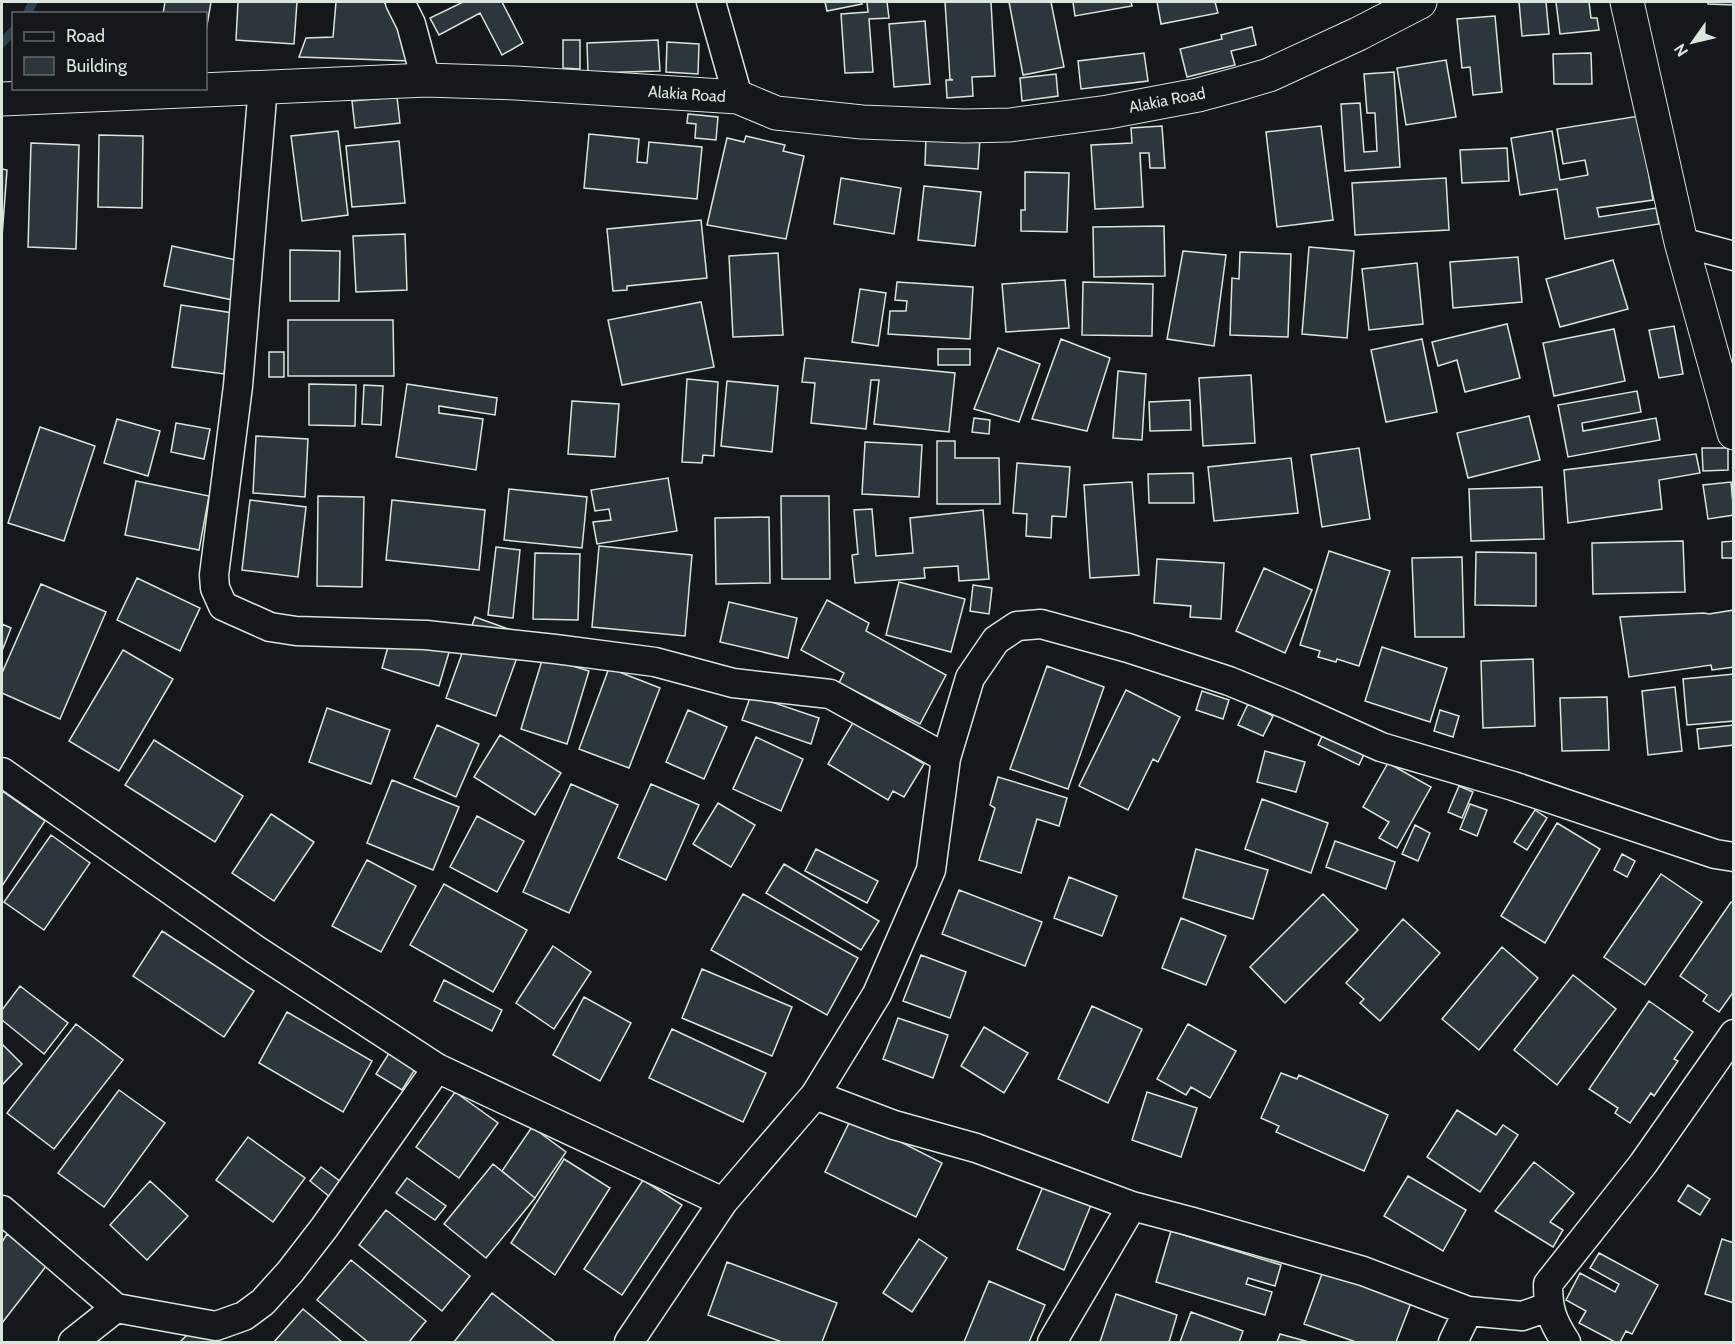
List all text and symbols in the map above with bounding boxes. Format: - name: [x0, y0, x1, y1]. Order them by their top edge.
- legend: [12, 12, 207, 90]
- north arrow: [1663, 12, 1723, 72]
- text: Road: [66, 25, 105, 47]
- text: N: [1670, 40, 1692, 60]
- text: Building: [66, 55, 128, 77]
- street label: Alakia Road: [648, 82, 726, 106]
- street label: Alakia Road: [1127, 83, 1207, 117]

